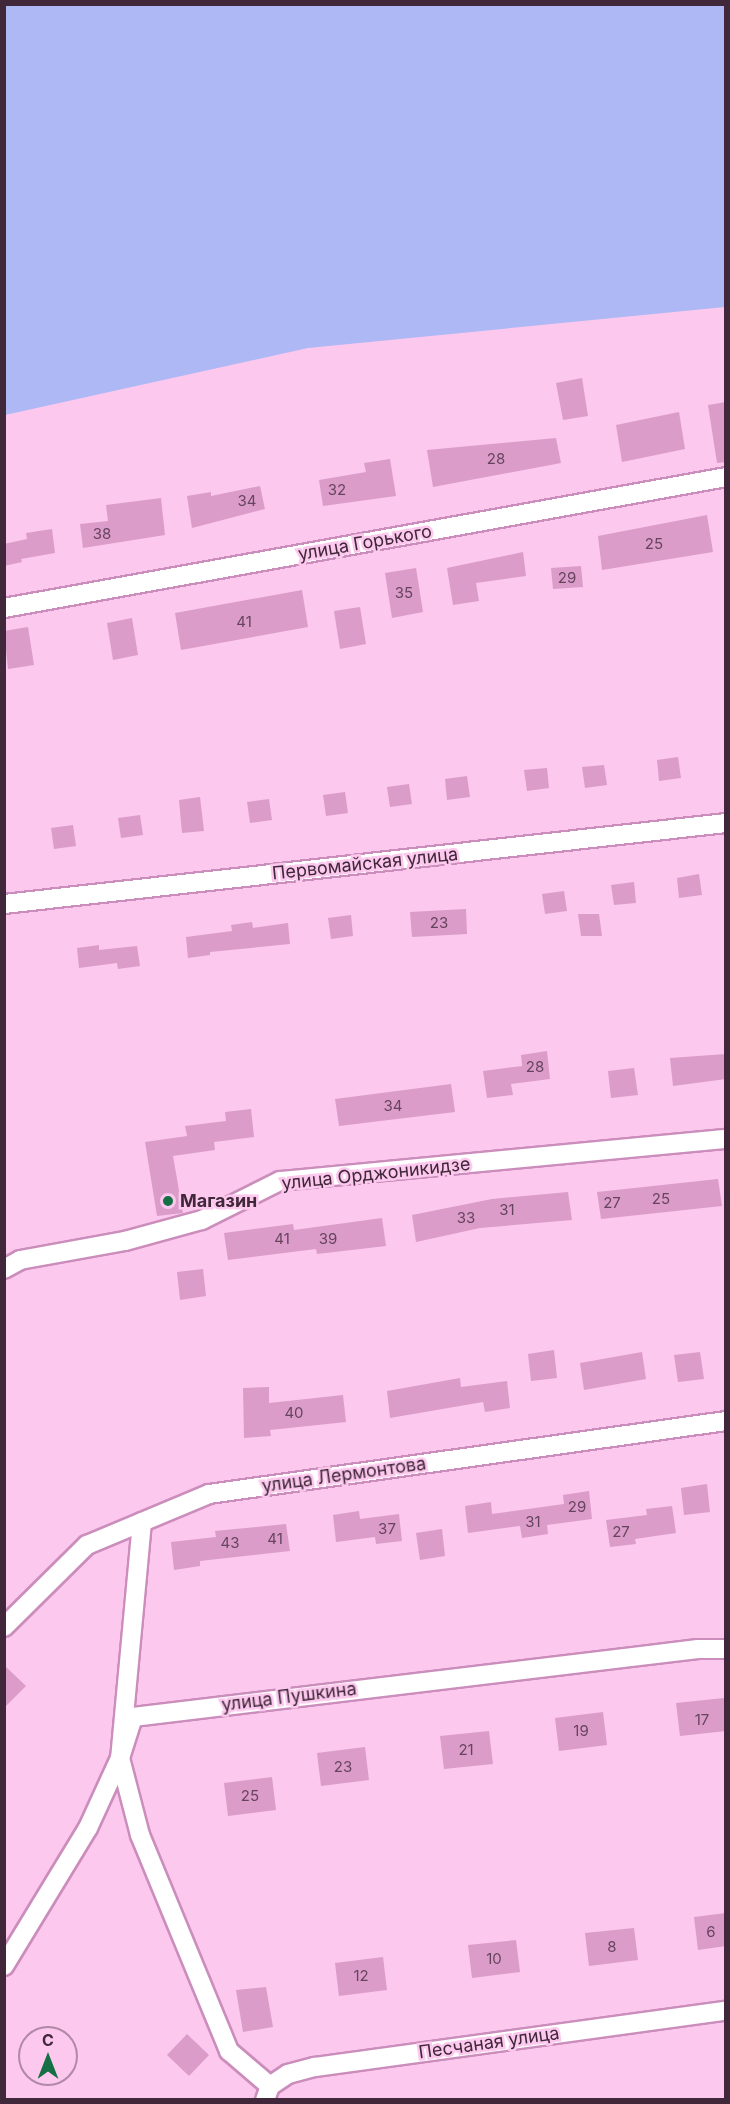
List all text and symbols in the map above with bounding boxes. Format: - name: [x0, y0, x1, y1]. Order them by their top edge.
- house number: 28: [487, 450, 505, 468]
- house number: 32: [328, 481, 346, 499]
- house number: 34: [238, 492, 256, 510]
- street label: улица Горького: [296, 521, 434, 565]
- house number: 38: [93, 525, 111, 543]
- house number: 25: [645, 535, 663, 553]
- house number: 29: [558, 569, 576, 587]
- house number: 35: [395, 584, 413, 602]
- house number: 41: [236, 613, 252, 631]
- street label: Первомайская улица: [271, 843, 459, 885]
- house number: 23: [430, 914, 448, 932]
- house number: 28: [526, 1058, 544, 1076]
- house number: 34: [384, 1097, 402, 1115]
- street label: улица Орджоникидзе: [281, 1153, 471, 1195]
- place label: Магазин: [180, 1190, 257, 1212]
- house number: 25: [652, 1190, 670, 1208]
- marker: Магазин: [161, 1194, 175, 1208]
- house number: 27: [603, 1194, 621, 1212]
- house number: 31: [499, 1201, 515, 1219]
- house number: 33: [457, 1209, 475, 1227]
- house number: 41: [274, 1230, 290, 1248]
- house number: 39: [319, 1230, 337, 1248]
- house number: 40: [284, 1404, 304, 1422]
- street label: улица Лермонтова: [260, 1453, 428, 1497]
- house number: 29: [568, 1498, 586, 1516]
- house number: 31: [525, 1513, 541, 1531]
- house number: 37: [378, 1520, 396, 1538]
- house number: 27: [612, 1523, 630, 1541]
- house number: 41: [267, 1530, 283, 1548]
- house number: 43: [221, 1534, 239, 1552]
- street label: улица Пушкина: [220, 1678, 358, 1716]
- house number: 17: [695, 1711, 709, 1729]
- house number: 19: [573, 1722, 589, 1740]
- house number: 21: [458, 1741, 474, 1759]
- house number: 23: [334, 1758, 352, 1776]
- house number: 25: [241, 1787, 259, 1805]
- house number: 6: [706, 1923, 716, 1941]
- house number: 8: [607, 1938, 617, 1956]
- house number: 10: [486, 1950, 502, 1968]
- house number: 12: [353, 1967, 369, 1985]
- street label: Песчаная улица: [417, 2022, 561, 2064]
- north arrow: [18, 2026, 78, 2086]
- text: С: [42, 2030, 54, 2050]

